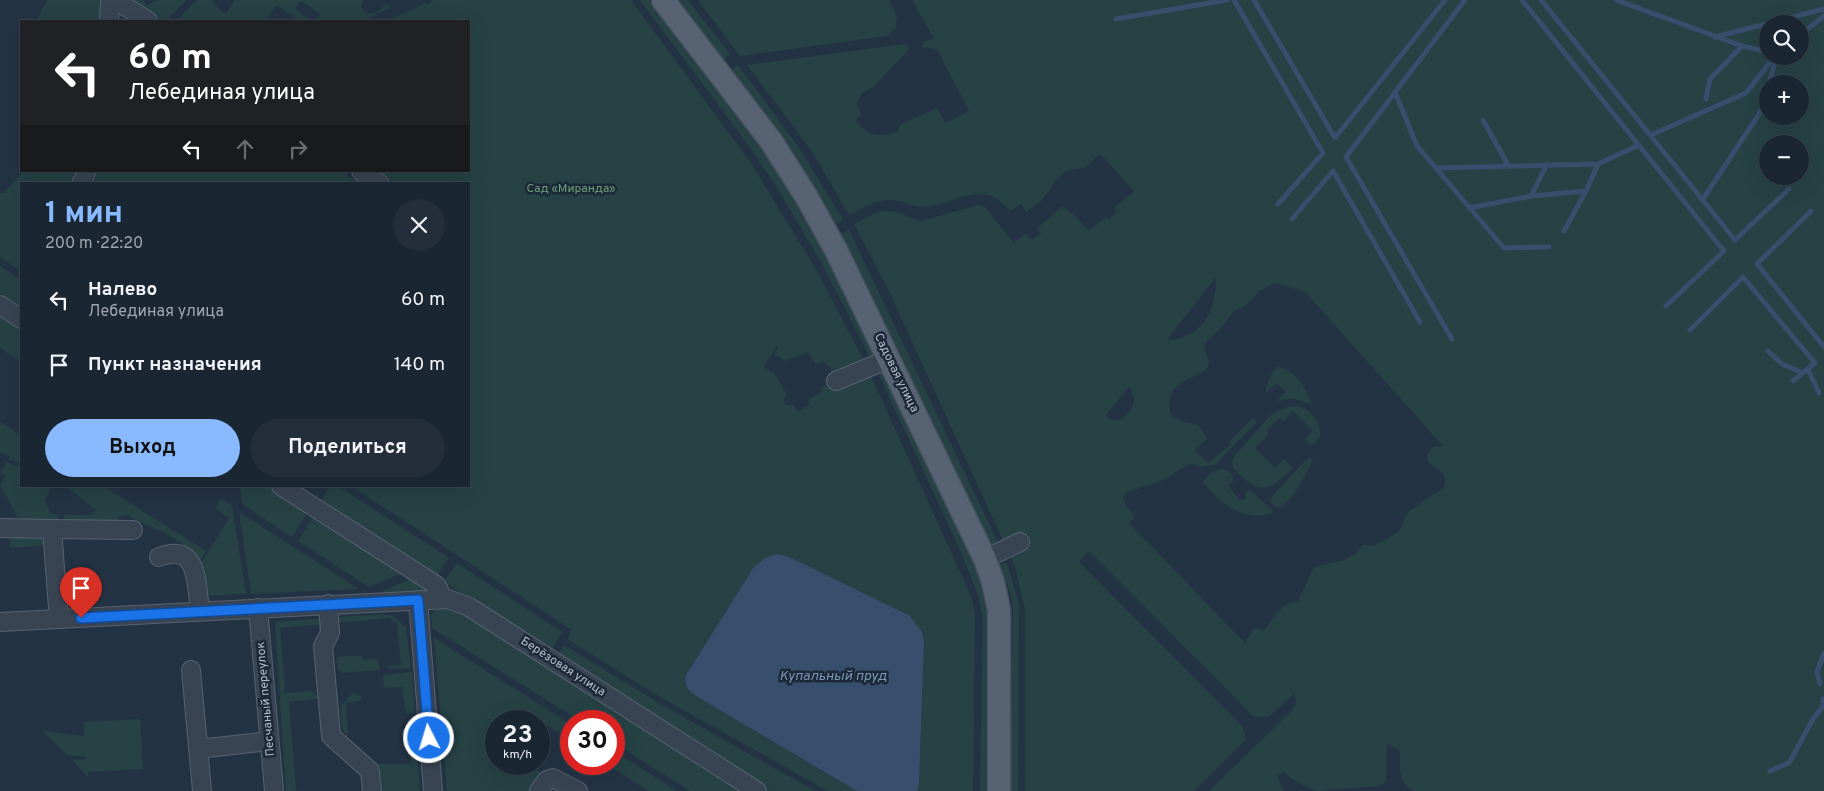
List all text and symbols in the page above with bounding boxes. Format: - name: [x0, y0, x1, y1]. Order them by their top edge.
- map controls: [1759, 15, 1809, 185]
- button: search: [1759, 15, 1809, 65]
- text: 60 m: [128, 37, 212, 81]
- icon: left: [45, 40, 110, 105]
- button: +: [1759, 75, 1809, 125]
- text: Лебединая улица: [128, 80, 315, 107]
- icon: left: [178, 135, 206, 163]
- icon: ahead: [231, 135, 259, 163]
- icon: right: [284, 135, 312, 163]
- button: −: [1759, 135, 1809, 185]
- park label: Сад «Миранда»: [527, 181, 615, 197]
- text: 1 мин: [45, 196, 123, 233]
- button: close: [393, 199, 445, 251]
- text: 200 m · 22:20: [45, 234, 143, 254]
- text: Налево: [88, 278, 157, 302]
- icon: left: [45, 286, 73, 314]
- text: 60 m: [401, 288, 445, 312]
- text: Лебединая улица: [88, 302, 224, 322]
- street label: Садовая улица: [870, 331, 922, 415]
- icon: arrive: [45, 351, 73, 379]
- text: Пункт назначения: [88, 353, 262, 377]
- text: 140 m: [394, 353, 445, 377]
- button: Выход: [45, 419, 240, 477]
- button: Поделиться: [250, 419, 445, 477]
- pin: [60, 567, 102, 618]
- icon: arrive: [67, 574, 95, 602]
- street label: Берёзовая улица: [517, 634, 609, 700]
- street label: Песчаный переулок: [253, 641, 279, 757]
- water label: Купальный пруд: [779, 668, 887, 685]
- speed limit sign: 30: [560, 710, 625, 775]
- position arrow: [402, 711, 454, 763]
- text: 23: [502, 720, 533, 752]
- text: km/h: [503, 747, 532, 763]

